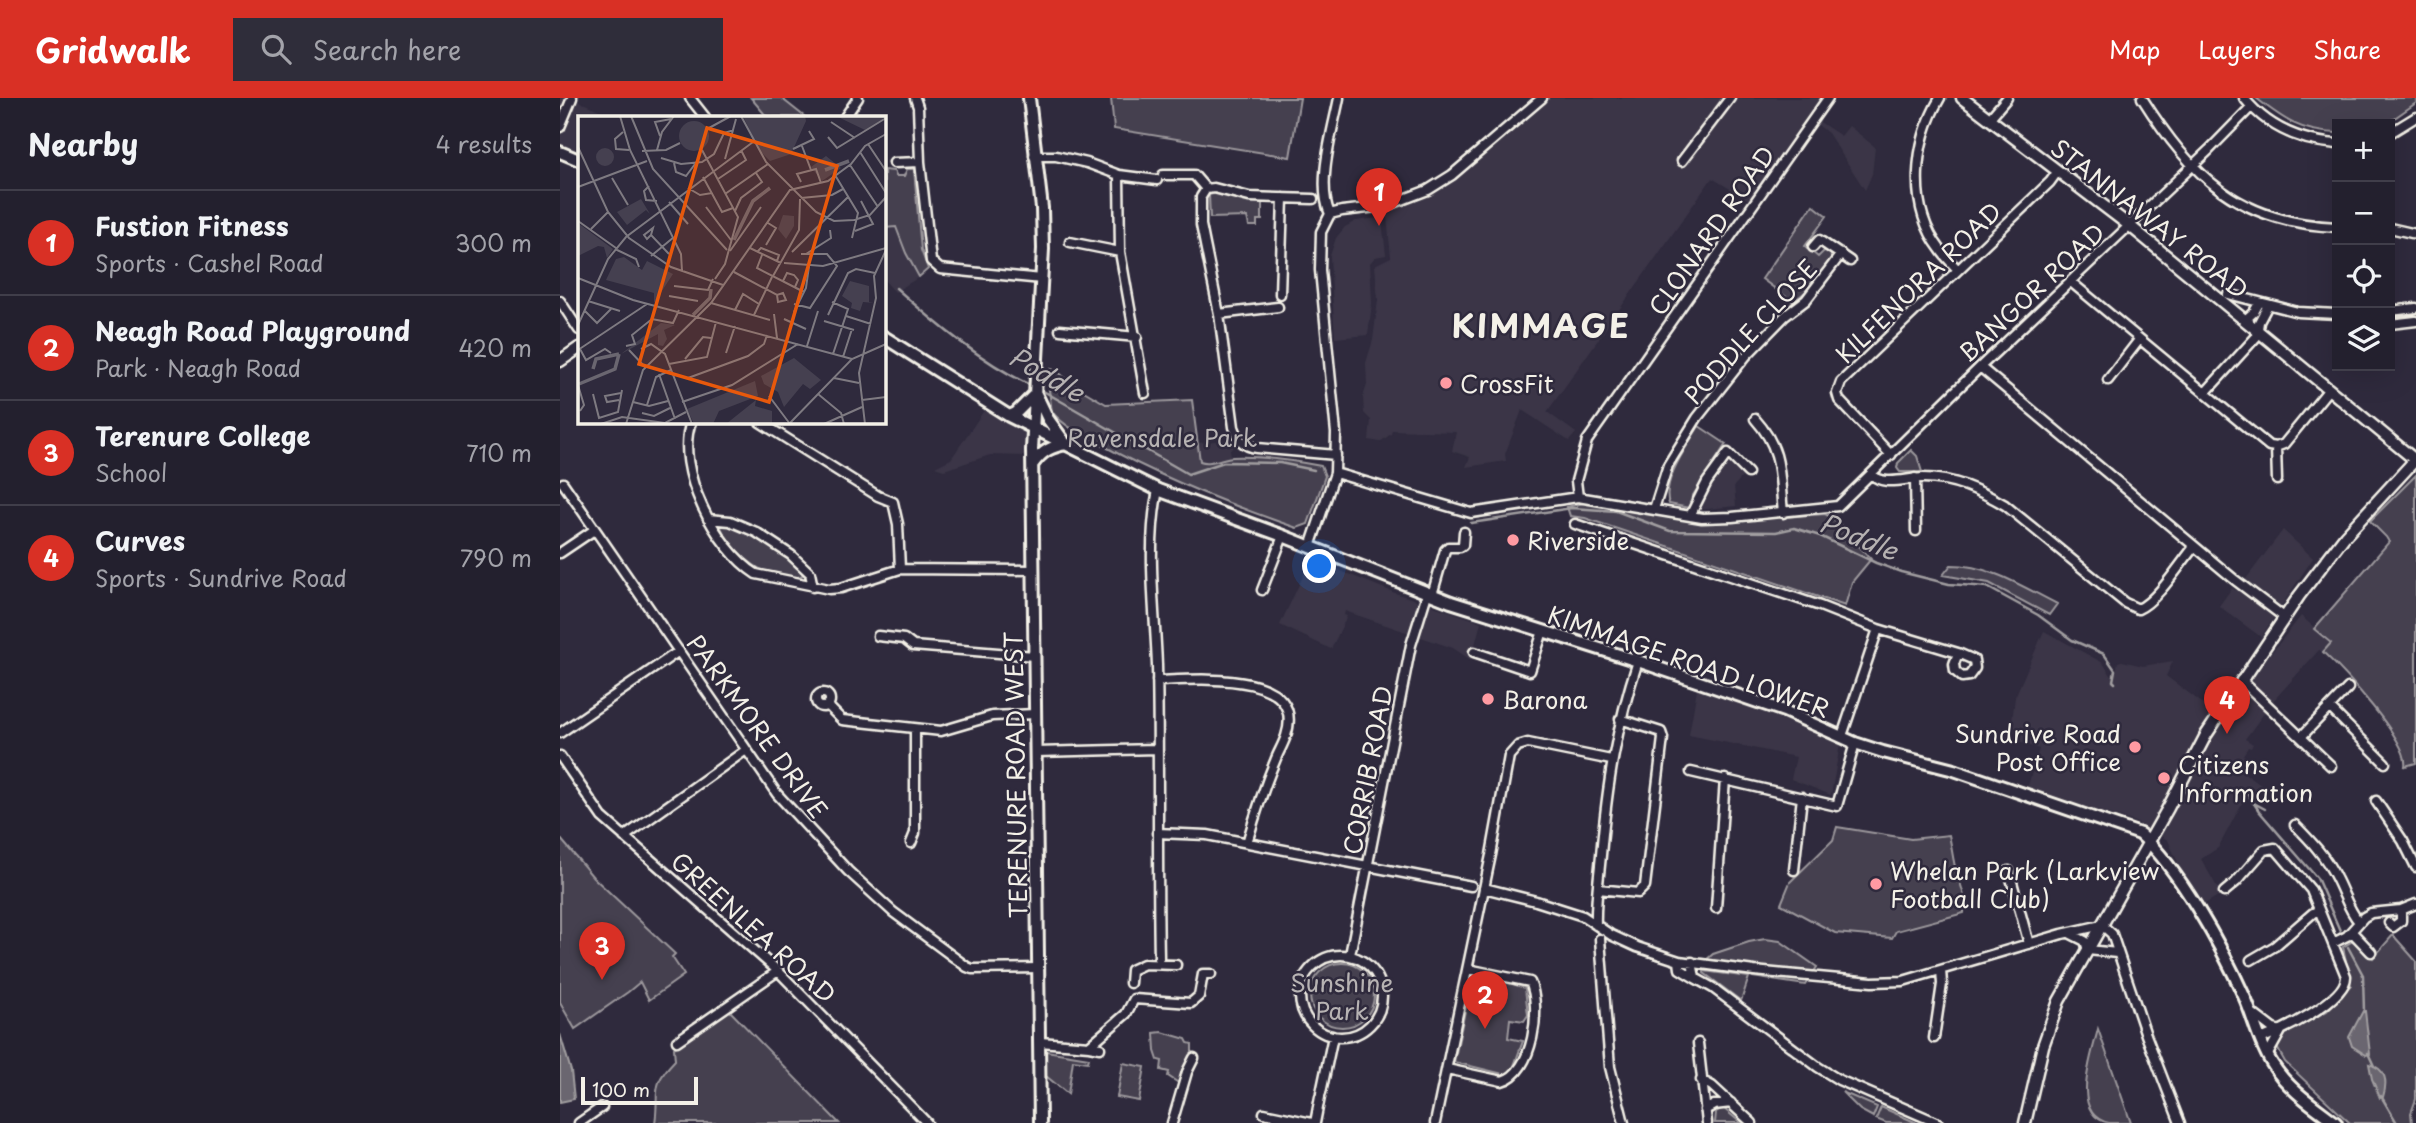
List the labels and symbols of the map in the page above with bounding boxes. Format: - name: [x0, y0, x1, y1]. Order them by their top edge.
- inset map: [578, 116, 886, 424]
- street label: STANNAWAY ROAD: [2044, 129, 2256, 307]
- street label: CLONARD ROAD: [1639, 138, 1783, 322]
- pin: 1: [1356, 168, 1402, 226]
- street label: KILFENORA ROAD: [1827, 193, 2009, 371]
- street label: BANGOR ROAD: [1950, 214, 2112, 370]
- street label: PODDLE CLOSE: [1675, 250, 1825, 412]
- district label: KIMMAGE: [1451, 301, 1631, 349]
- water label: Poddle: [1002, 337, 1093, 412]
- place label: CrossFit: [1460, 365, 1554, 401]
- marker: CrossFit: [1438, 375, 1454, 391]
- park label: Ravensdale Park: [1067, 419, 1257, 455]
- water label: Poddle: [1814, 503, 1906, 570]
- place label: Riverside: [1527, 522, 1629, 558]
- marker: Riverside: [1505, 532, 1521, 548]
- your location: [1302, 549, 1336, 583]
- street label: KIMMAGE ROAD LOWER: [1543, 596, 1835, 726]
- street label: PARKMORE DRIVE: [679, 627, 837, 825]
- street label: TERENURE ROAD WEST: [994, 631, 1035, 918]
- pin: 4: [2204, 676, 2250, 734]
- place label: Barona: [1502, 681, 1588, 717]
- street label: CORRIB ROAD: [1333, 682, 1401, 858]
- marker: Barona: [1480, 691, 1496, 707]
- place label: Sundrive Road Post Office: [1954, 715, 2121, 779]
- marker: Sundrive Road Post Office: [2127, 739, 2143, 755]
- place label: Citizens Information: [2178, 746, 2313, 810]
- marker: Citizens Information: [2156, 770, 2172, 786]
- street label: GREENLEA ROAD: [664, 843, 844, 1011]
- place label: Whelan Park (Larkview Football Club): [1890, 852, 2160, 916]
- marker: Whelan Park (Larkview Football Club): [1868, 876, 1884, 892]
- pin: 3: [579, 922, 625, 980]
- park label: Sunshine Park: [1290, 964, 1394, 1028]
- pin: 2: [1462, 971, 1508, 1029]
- scale bar: [581, 1074, 698, 1106]

